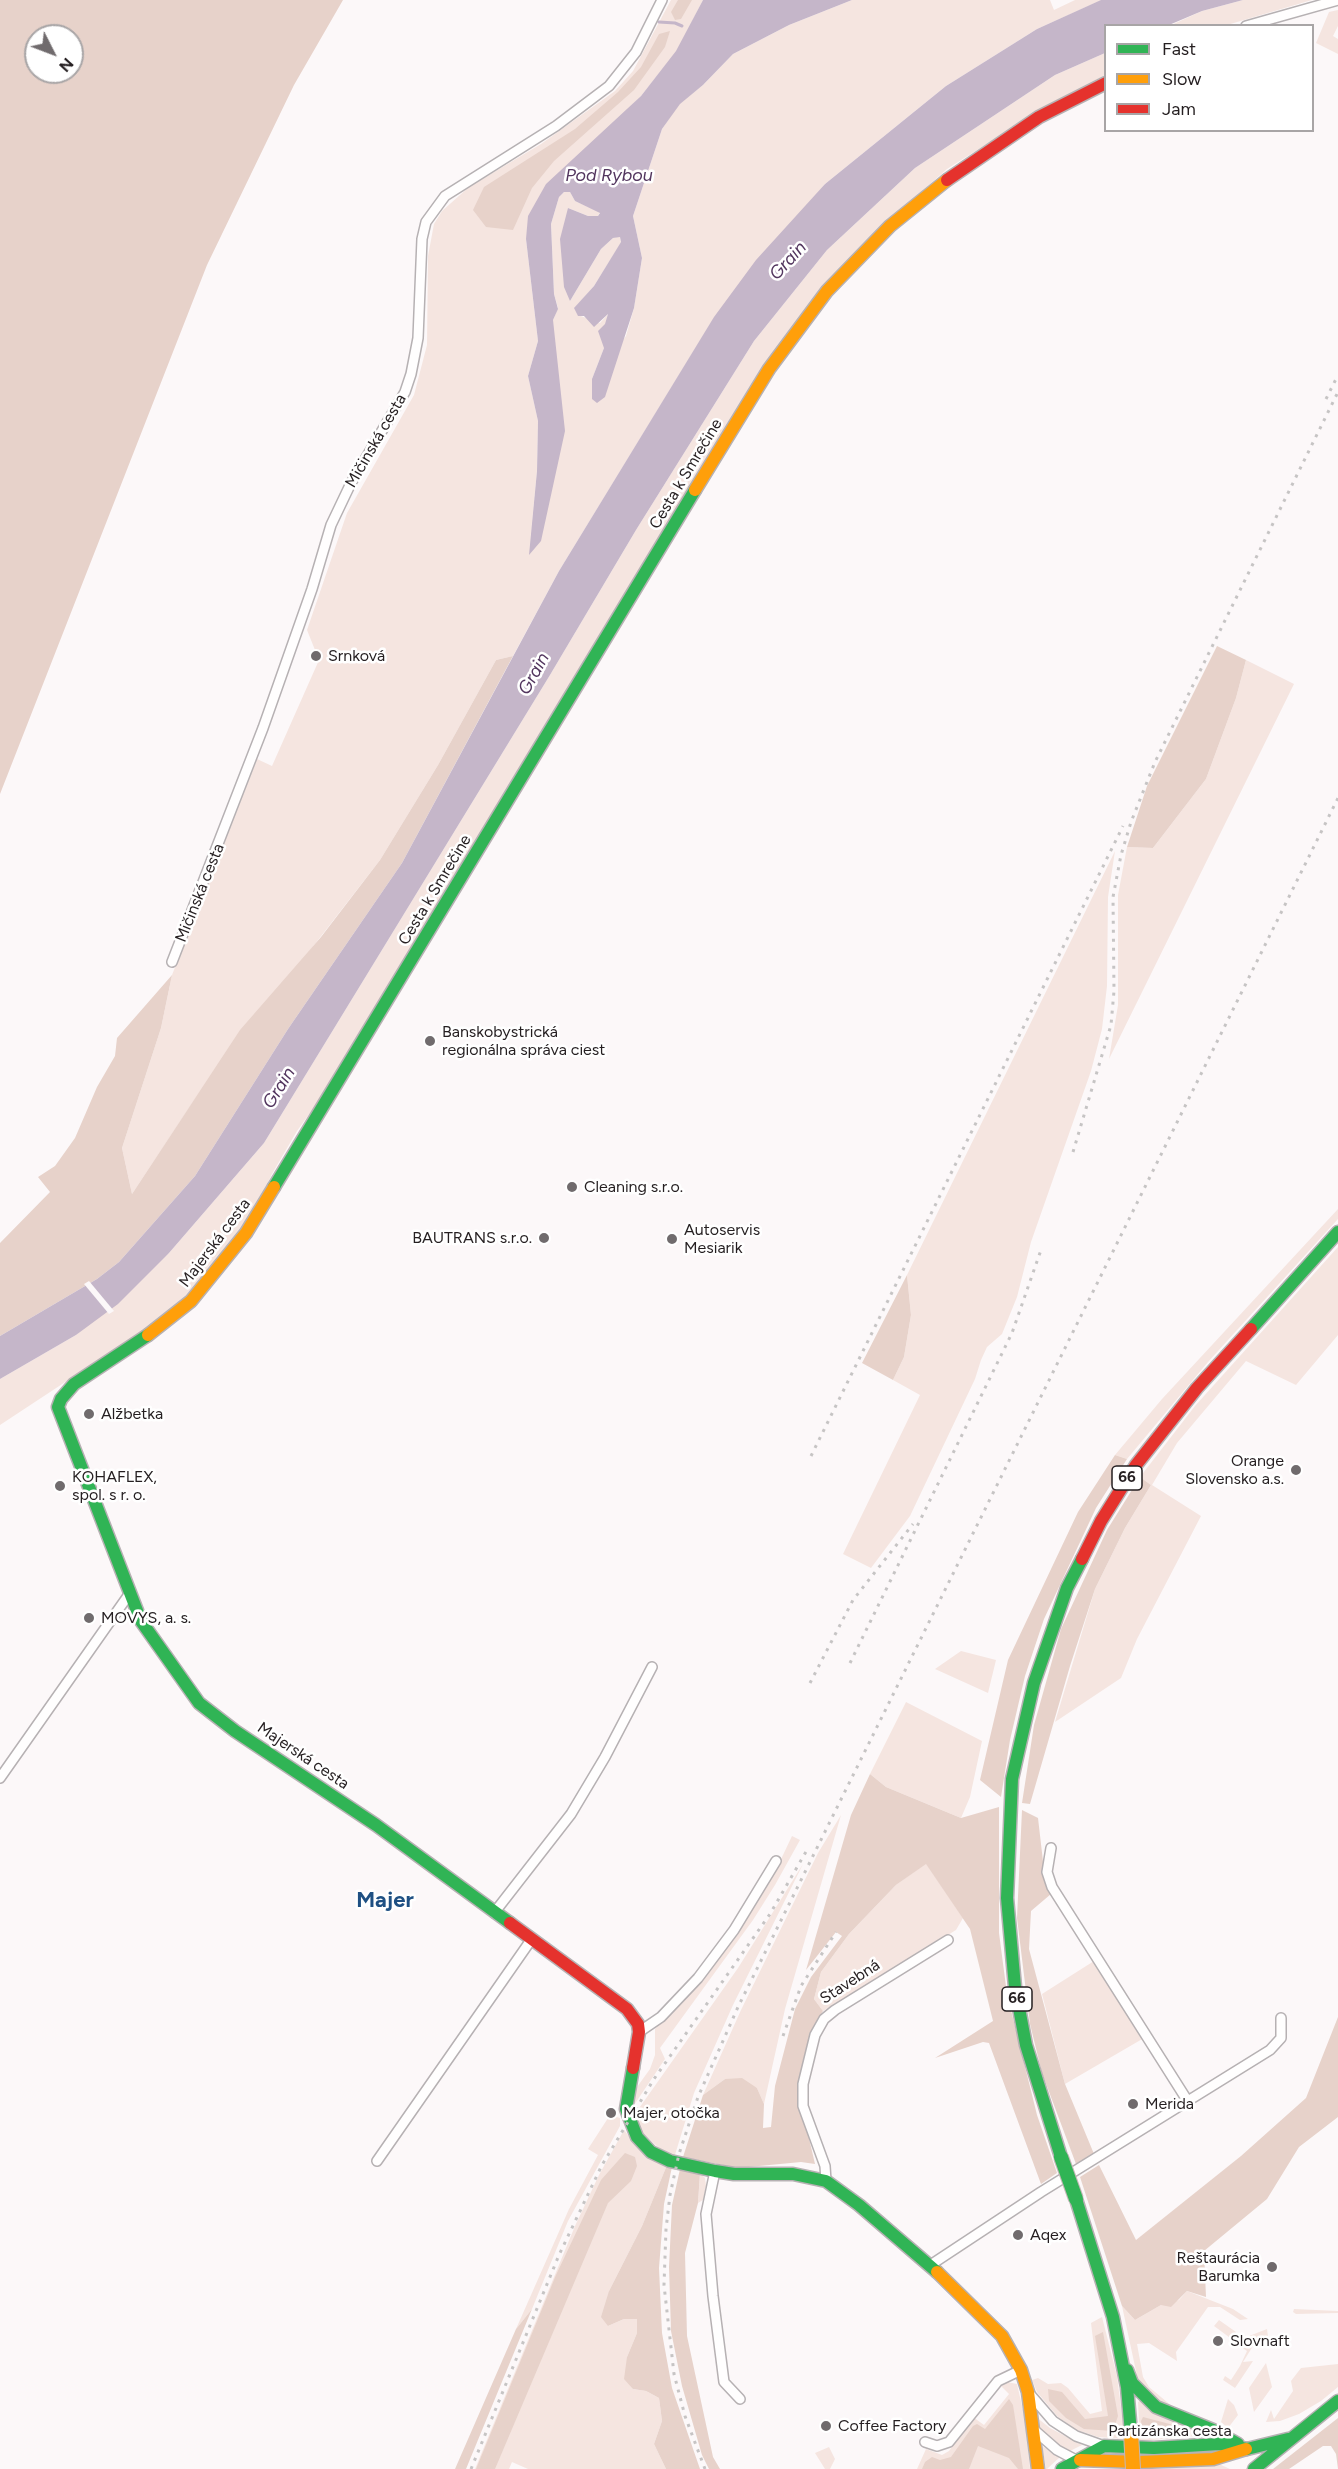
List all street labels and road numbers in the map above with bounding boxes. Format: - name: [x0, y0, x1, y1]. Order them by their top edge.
- street label: Mičinská cesta: [342, 391, 410, 491]
- street label: Cesta k Smrečine: [646, 415, 726, 533]
- street label: Cesta k Smrečine: [395, 831, 475, 949]
- street label: Mičinská cesta: [171, 841, 229, 945]
- street label: Majerská cesta: [175, 1195, 255, 1291]
- road number: 66: [1112, 1466, 1142, 1490]
- street label: Majerská cesta: [254, 1718, 352, 1794]
- street label: Stavebná: [817, 1956, 883, 2008]
- road number: 66: [1002, 1987, 1032, 2011]
- street label: Partizánska cesta: [1108, 2421, 1232, 2441]

